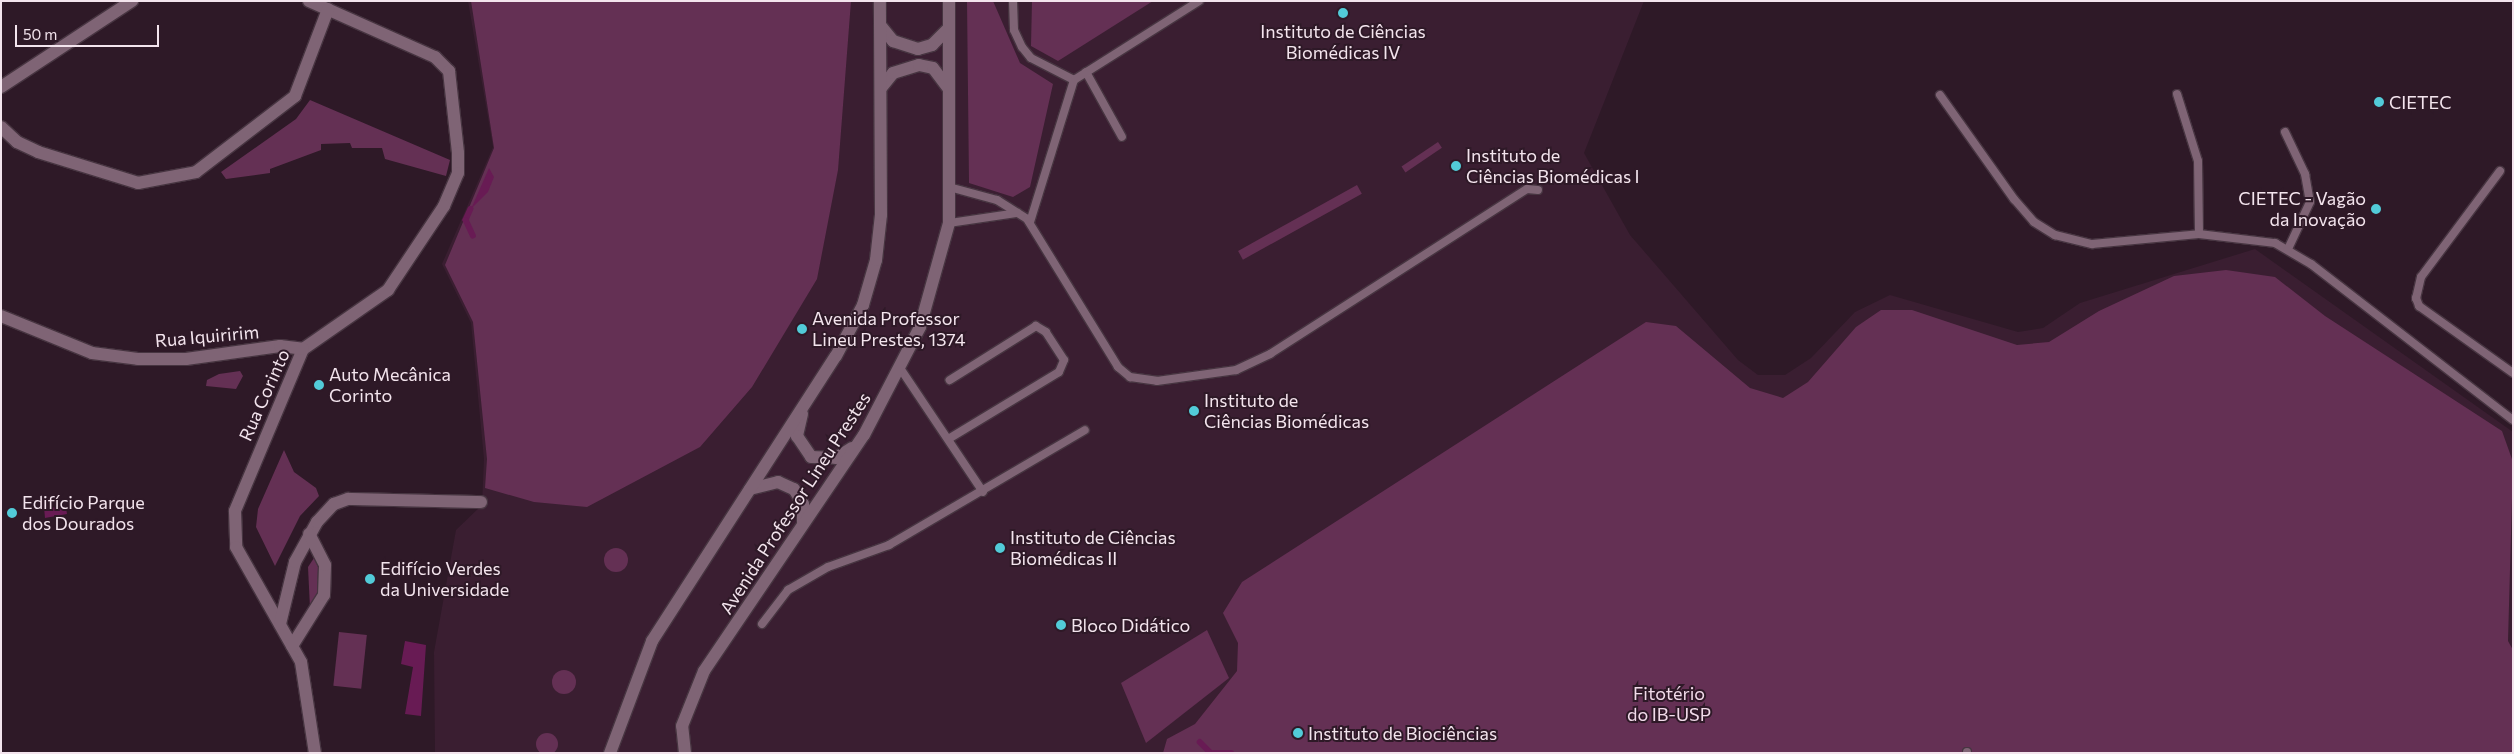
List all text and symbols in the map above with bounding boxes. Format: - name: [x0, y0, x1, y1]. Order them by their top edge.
- marker: Instituto de Ciências Biomédicas IV: [1337, 7, 1349, 19]
- scale bar: [18, 15, 161, 47]
- place label: Instituto de Ciências Biomédicas IV: [1260, 21, 1426, 64]
- text: 50 m: [23, 25, 57, 43]
- place label: CIETEC: [2389, 91, 2452, 113]
- marker: CIETEC: [2373, 96, 2385, 108]
- place label: Instituto de Ciências Biomédicas I: [1466, 145, 1640, 188]
- marker: Instituto de Ciências Biomédicas I: [1450, 160, 1462, 172]
- place label: CIETEC - Vagão da Inovação: [2238, 188, 2366, 230]
- marker: CIETEC - Vagão da Inovação: [2370, 203, 2382, 215]
- place label: Avenida Professor Lineu Prestes, 1374: [812, 308, 966, 350]
- street label: Rua Iquiririm: [154, 321, 260, 351]
- marker: Avenida Professor Lineu Prestes, 1374: [796, 323, 808, 335]
- street label: Rua Corinto: [234, 346, 294, 444]
- place label: Auto Mecânica Corinto: [329, 364, 451, 406]
- marker: Auto Mecânica Corinto: [313, 379, 325, 391]
- street label: Avenida Professor Lineu Prestes: [715, 388, 875, 618]
- place label: Instituto de Ciências Biomédicas: [1204, 390, 1369, 432]
- marker: Instituto de Ciências Biomédicas: [1188, 405, 1200, 417]
- place label: Edifício Parque dos Dourados: [22, 492, 145, 534]
- marker: Edifício Parque dos Dourados: [6, 507, 18, 519]
- place label: Instituto de Ciências Biomédicas II: [1010, 527, 1176, 570]
- marker: Instituto de Ciências Biomédicas II: [994, 542, 1006, 554]
- place label: Edifício Verdes da Universidade: [380, 558, 509, 600]
- marker: Edifício Verdes da Universidade: [364, 573, 376, 585]
- place label: Bloco Didático: [1071, 614, 1190, 636]
- marker: Bloco Didático: [1055, 619, 1067, 631]
- park label: Fitotério do IB-USP: [1627, 683, 1711, 726]
- place label: Instituto de Biociências: [1308, 722, 1497, 744]
- marker: Instituto de Biociências: [1292, 727, 1304, 739]

